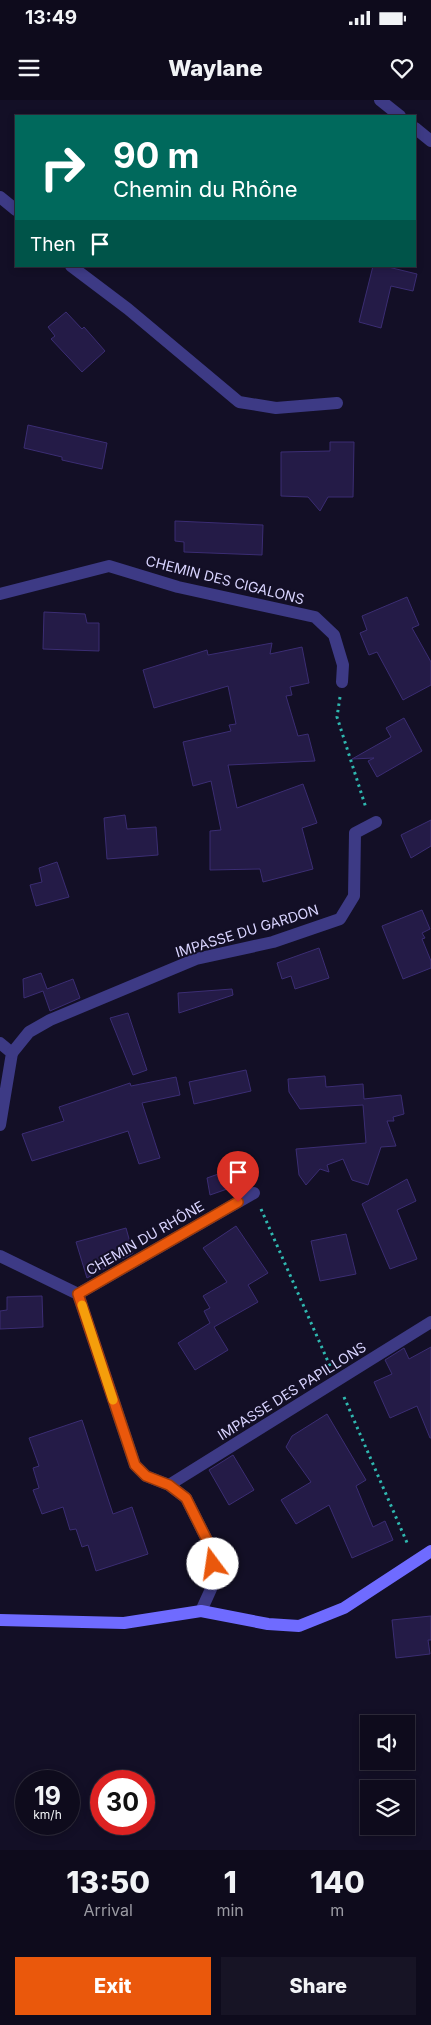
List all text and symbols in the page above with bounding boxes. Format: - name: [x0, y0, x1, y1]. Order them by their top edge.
- text: 13:49: [25, 6, 77, 29]
- icon: menu: [15, 54, 43, 82]
- icon: heart: [388, 54, 416, 82]
- text: Waylane: [168, 55, 263, 81]
- text: 90 m: [113, 134, 200, 176]
- icon: right: [30, 135, 95, 200]
- text: Chemin du Rhône: [113, 176, 298, 202]
- icon: arrive: [86, 230, 114, 258]
- text: Then: [30, 233, 76, 256]
- street label: CHEMIN DES CIGALONS: [144, 552, 306, 607]
- street label: IMPASSE DU GARDON: [173, 901, 321, 960]
- pin: [217, 1151, 259, 1202]
- icon: arrive: [224, 1158, 252, 1186]
- street label: CHEMIN DU RHÔNE: [83, 1197, 207, 1278]
- street label: IMPASSE DES PAPILLONS: [214, 1338, 369, 1443]
- position arrow: [186, 1537, 238, 1589]
- map controls: [360, 1715, 415, 1835]
- button: sound: [360, 1715, 415, 1770]
- speed limit sign: 30: [90, 1770, 155, 1835]
- button: layers: [360, 1780, 415, 1835]
- text: 19: [34, 1781, 61, 1811]
- text: km/h: [33, 1807, 62, 1822]
- text: 13:50: [66, 1864, 150, 1900]
- text: 1: [223, 1864, 237, 1900]
- text: 140: [310, 1864, 365, 1900]
- text: Arrival: [84, 1900, 133, 1920]
- text: min: [216, 1900, 244, 1920]
- text: m: [330, 1900, 344, 1920]
- button: Exit: [15, 1957, 211, 2015]
- button: Share: [221, 1957, 416, 2015]

